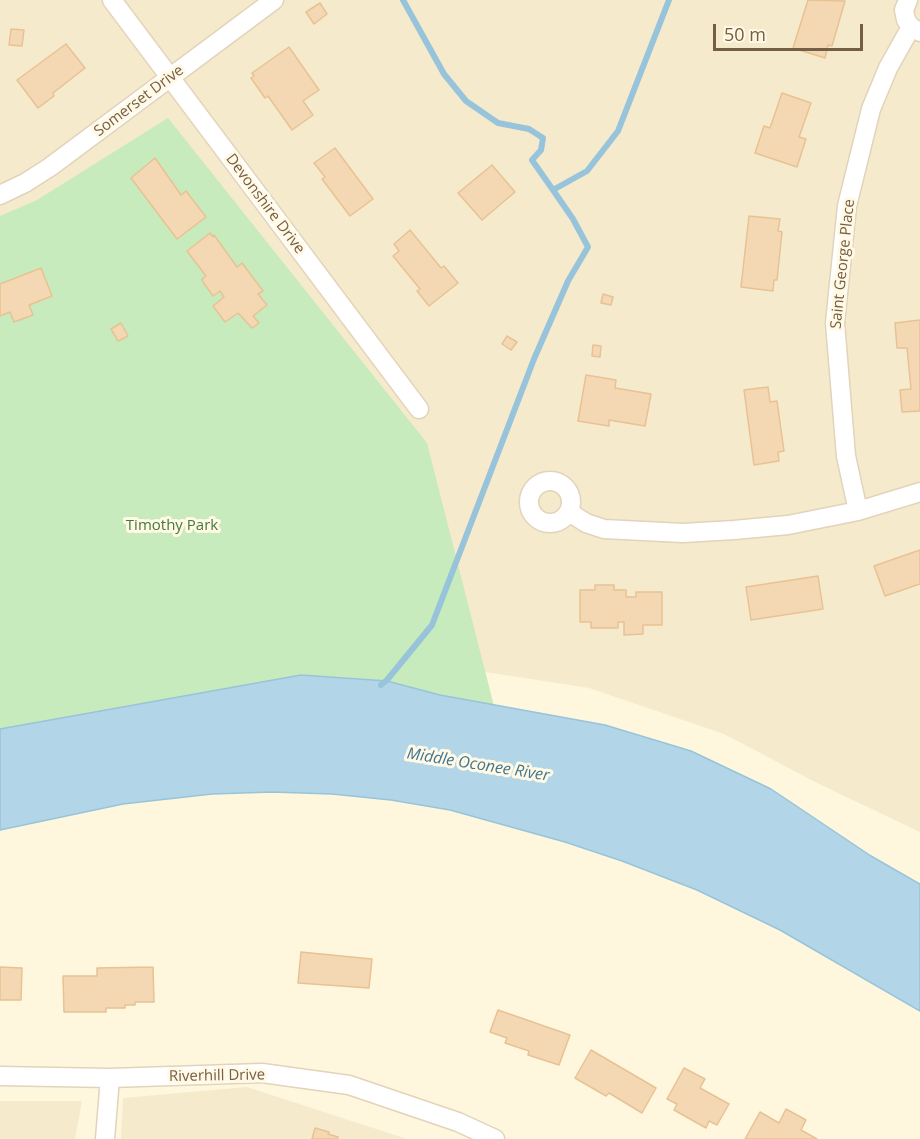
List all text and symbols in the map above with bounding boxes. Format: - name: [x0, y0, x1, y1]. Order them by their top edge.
- scale bar: [716, 12, 866, 50]
- text: 50 m: [724, 22, 766, 46]
- street label: Somerset Drive: [91, 62, 187, 140]
- street label: Devonshire Drive: [222, 151, 308, 257]
- street label: Saint George Place: [827, 198, 859, 330]
- park label: Timothy Park: [126, 517, 218, 535]
- water label: Middle Oconee River: [405, 744, 551, 786]
- street label: Riverhill Drive: [169, 1066, 265, 1086]

